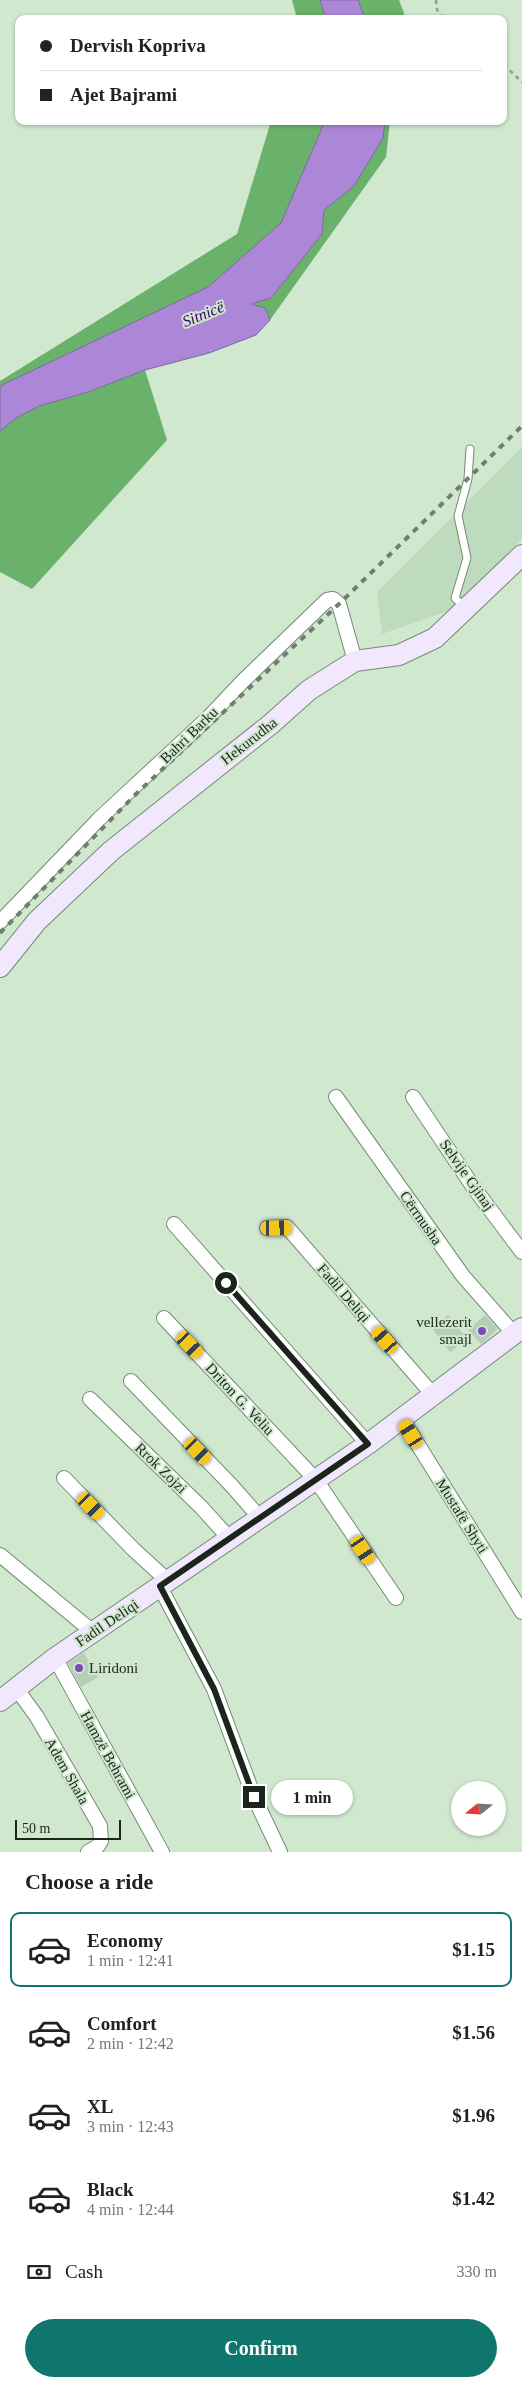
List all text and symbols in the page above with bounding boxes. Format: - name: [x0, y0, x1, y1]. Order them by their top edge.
- text: Dervish Kopriva: [70, 35, 206, 56]
- text: Ajet Bajrami: [70, 84, 177, 105]
- water label: Sitnicë: [180, 298, 227, 330]
- street label: Bahri Barku: [157, 703, 221, 766]
- street label: Hekurudha: [218, 714, 280, 768]
- street label: Selvije Gjinaj: [437, 1136, 497, 1214]
- street label: Cërrnusha: [397, 1188, 445, 1248]
- car: [261, 1220, 292, 1236]
- street label: Fadil Deliqi: [314, 1261, 374, 1325]
- route start: [215, 1272, 237, 1294]
- place label: vellezerit smajl: [416, 1314, 473, 1347]
- car: [369, 1324, 400, 1356]
- marker: vellezerit smajl: [476, 1325, 488, 1337]
- car: [174, 1329, 205, 1361]
- street label: Driton G. Veliu: [203, 1360, 278, 1439]
- car: [396, 1417, 425, 1451]
- car: [182, 1435, 213, 1467]
- street label: Rrok Zojzi: [132, 1440, 190, 1496]
- street label: Mustafë Shyti: [433, 1476, 491, 1556]
- car: [75, 1490, 106, 1522]
- car: [348, 1533, 377, 1567]
- street label: Fadil Deliqi: [73, 1596, 141, 1650]
- place label: Liridoni: [89, 1660, 138, 1676]
- marker: Liridoni: [73, 1662, 85, 1674]
- street label: Hamzë Behrami: [77, 1708, 139, 1802]
- street label: Adem Shala: [42, 1735, 93, 1807]
- callout: 1 min: [272, 1780, 354, 1814]
- north arrow: [451, 1781, 506, 1836]
- map controls: [451, 1781, 506, 1836]
- route end: [243, 1786, 265, 1808]
- text: 1 min: [293, 1789, 331, 1806]
- scale bar: [15, 1817, 121, 1840]
- text: 50 m: [22, 1821, 50, 1836]
- text: Choose a ride: [25, 1869, 153, 1894]
- icon: car: [27, 1927, 72, 1972]
- text: Economy: [87, 1930, 163, 1951]
- text: $1.15: [452, 1939, 495, 1960]
- text: 1 min · 12:41: [87, 1952, 174, 1969]
- icon: car: [27, 2010, 72, 2055]
- text: Comfort: [87, 2013, 157, 2034]
- text: $1.56: [452, 2022, 495, 2043]
- text: 2 min · 12:42: [87, 2035, 174, 2052]
- icon: car: [27, 2093, 72, 2138]
- text: XL: [87, 2096, 113, 2117]
- text: $1.96: [452, 2105, 495, 2126]
- text: 3 min · 12:43: [87, 2118, 174, 2135]
- icon: car: [27, 2176, 72, 2221]
- text: Black: [87, 2179, 133, 2200]
- text: $1.42: [452, 2188, 495, 2209]
- text: 4 min · 12:44: [87, 2201, 174, 2218]
- icon: cash: [25, 2258, 53, 2286]
- text: Cash: [65, 2261, 103, 2282]
- text: 330 m: [457, 2263, 497, 2280]
- button: Confirm: [25, 2319, 497, 2377]

